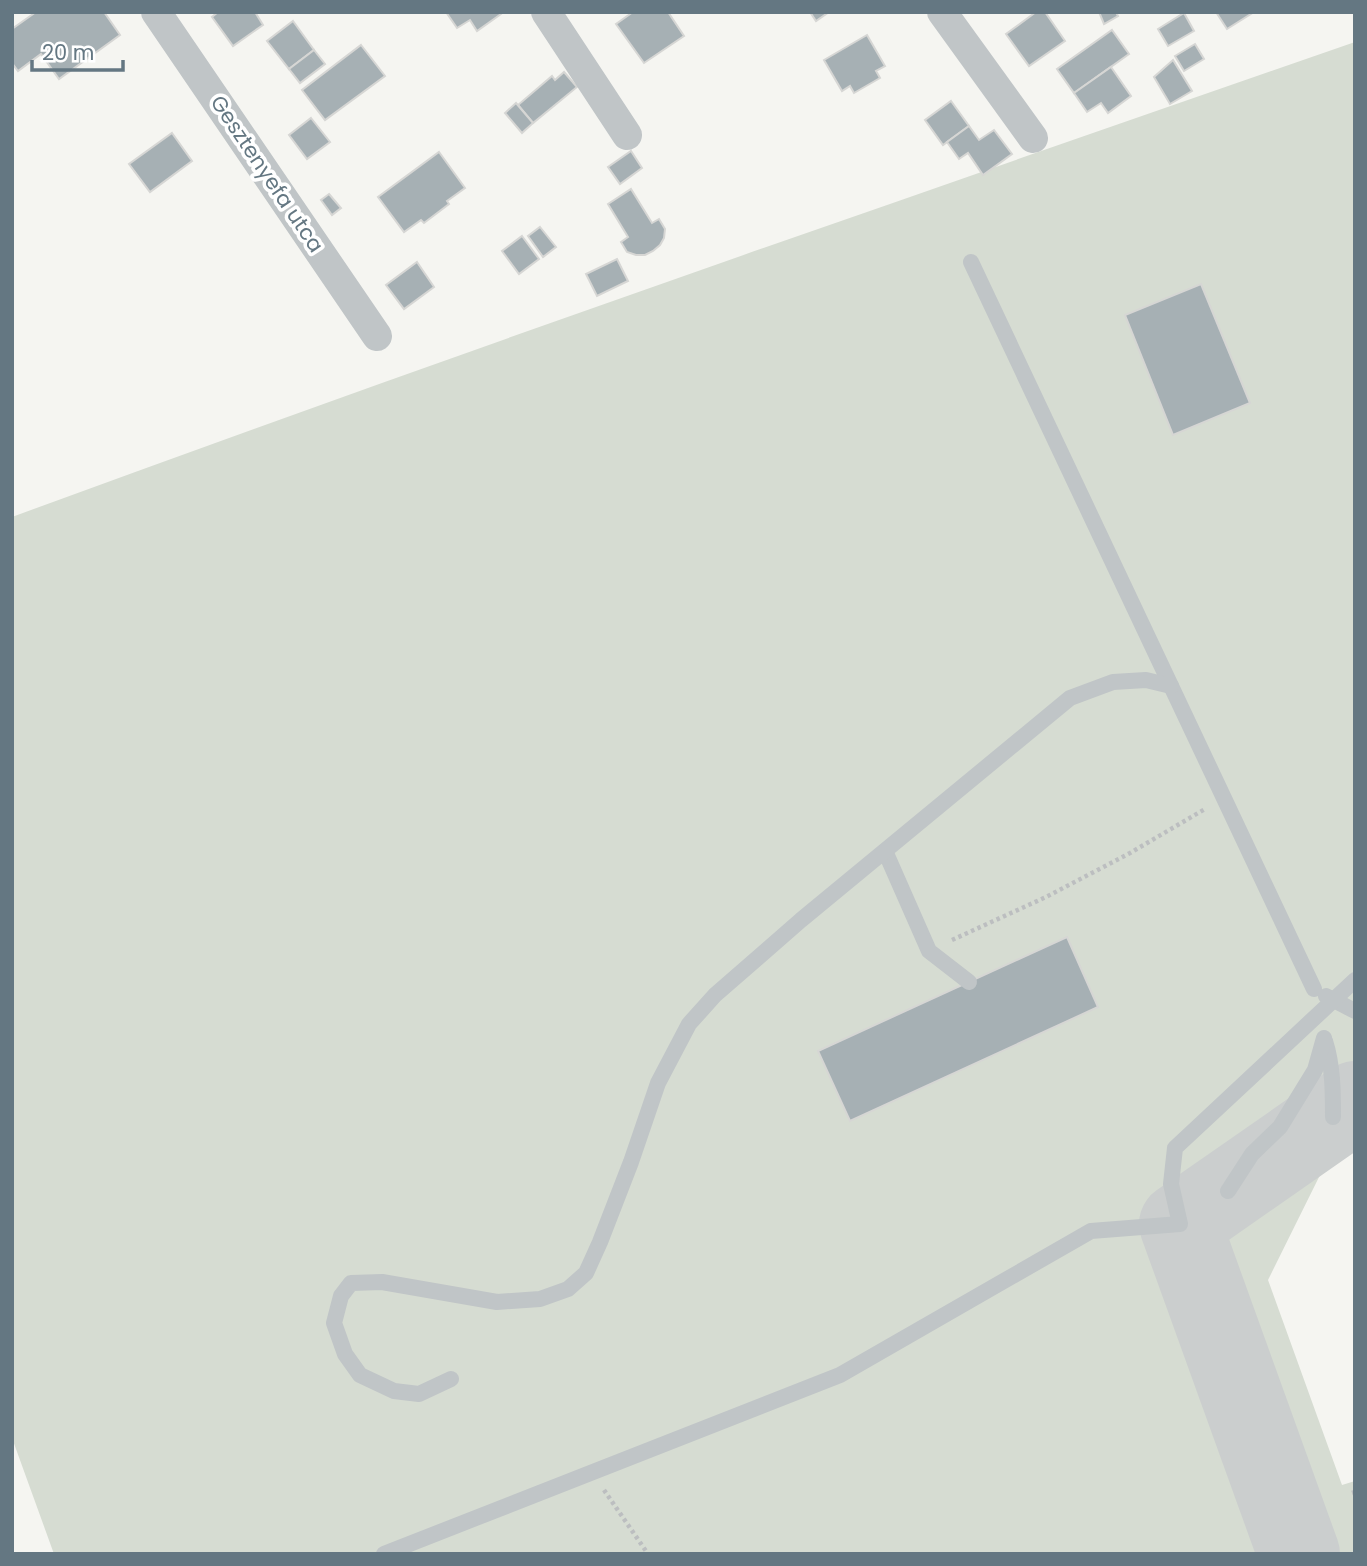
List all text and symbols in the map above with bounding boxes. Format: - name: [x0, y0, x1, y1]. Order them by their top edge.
- scale bar: [32, 28, 122, 72]
- text: 20 m: [42, 38, 95, 67]
- street label: Gesztenyefa utca: [204, 90, 331, 258]

